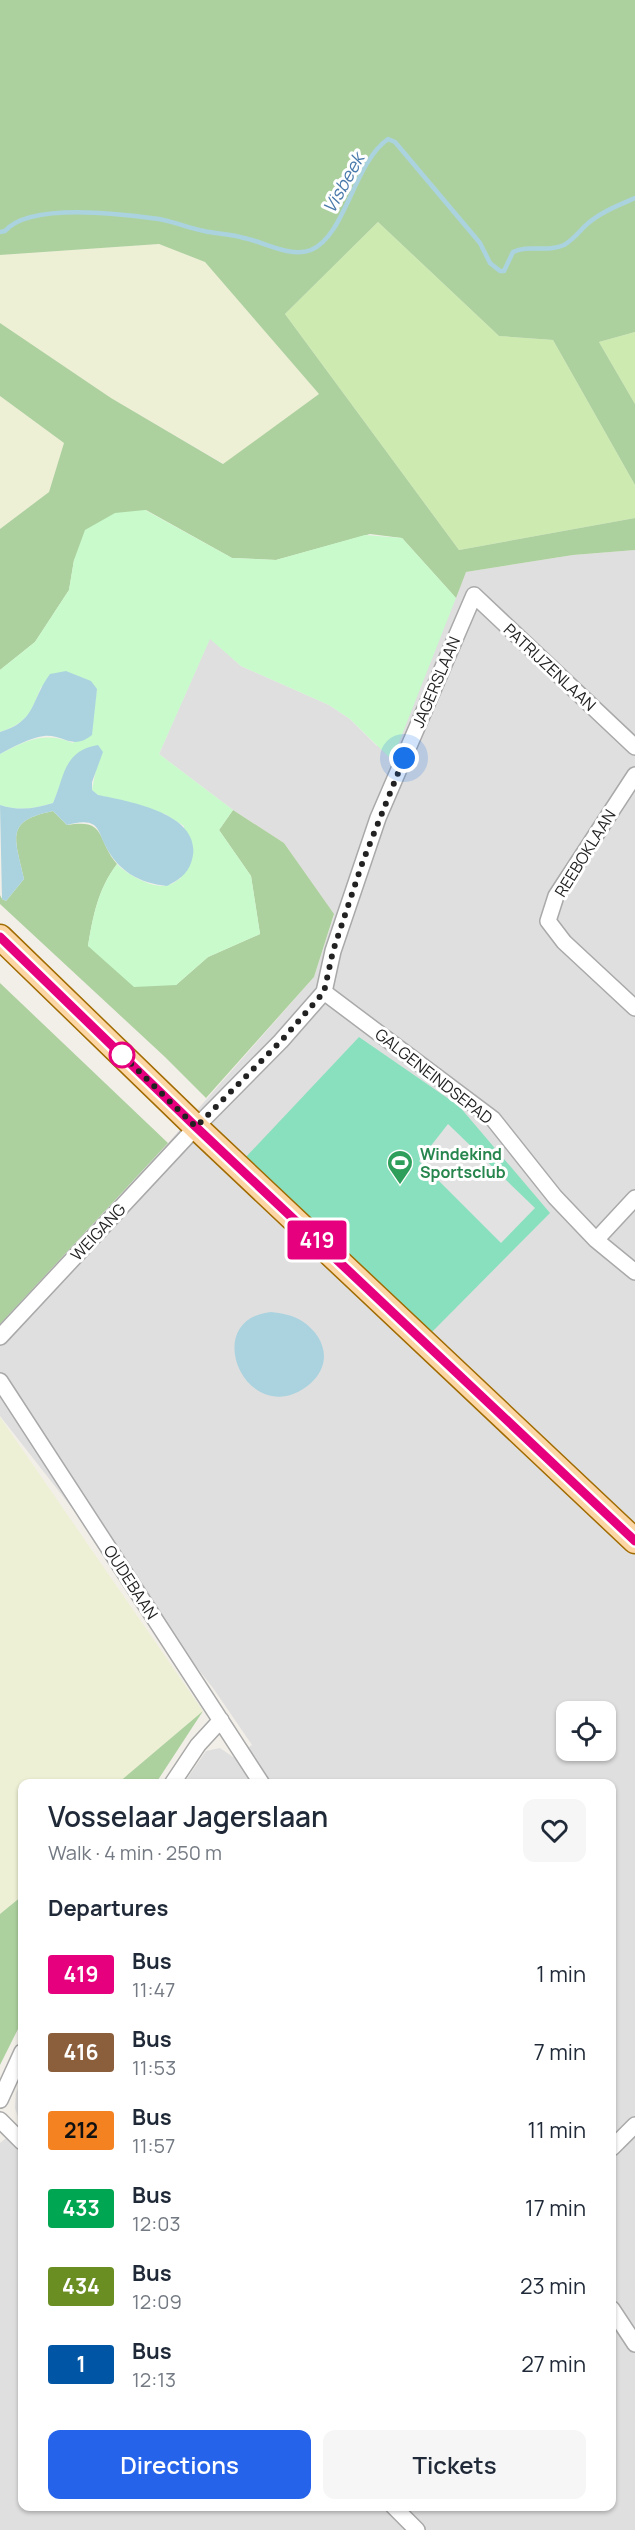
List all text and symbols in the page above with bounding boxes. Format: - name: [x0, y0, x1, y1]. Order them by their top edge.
- water label: Visbeek: [317, 146, 371, 217]
- street label: PATRIJZENLAAN: [499, 618, 601, 716]
- street label: JAGERSLAAN: [407, 633, 465, 731]
- your location: [389, 743, 419, 773]
- street label: REEBOKLAAN: [549, 805, 621, 901]
- street label: GALGENEINDSEPAD: [371, 1023, 498, 1129]
- unlabelled marker: [109, 1042, 135, 1068]
- place label: Windekind Sportsclub: [420, 1143, 506, 1183]
- sports icon: Windekind Sportsclub: [385, 1148, 415, 1186]
- street label: WEIGANG: [66, 1198, 130, 1266]
- line badge: 419: [282, 1220, 352, 1260]
- text: 419: [299, 1226, 335, 1254]
- street label: OUDEBAAN: [99, 1541, 163, 1623]
- map controls: [556, 1701, 616, 1761]
- button: locate: [556, 1701, 616, 1761]
- text: Vosselaar Jagerslaan: [48, 1797, 328, 1835]
- button: heart: [523, 1799, 586, 1862]
- text: Walk · 4 min · 250 m: [48, 1839, 222, 1866]
- text: Departures: [48, 1893, 168, 1923]
- text: Bus: [132, 1946, 172, 1976]
- text: 1 min: [536, 1959, 586, 1989]
- text: 419: [63, 1960, 99, 1988]
- text: 11:47: [132, 1976, 175, 2003]
- text: Bus: [132, 2024, 172, 2054]
- text: 7 min: [534, 2037, 586, 2067]
- text: 416: [63, 2038, 99, 2066]
- text: 11:53: [132, 2054, 176, 2081]
- text: Bus: [132, 2102, 172, 2132]
- text: 11 min: [528, 2115, 586, 2145]
- text: 212: [64, 2116, 98, 2144]
- text: 11:57: [132, 2132, 175, 2159]
- text: Bus: [132, 2180, 172, 2210]
- text: 17 min: [525, 2193, 586, 2223]
- text: 433: [62, 2194, 100, 2222]
- text: 12:03: [132, 2210, 180, 2237]
- text: Bus: [132, 2258, 172, 2288]
- text: 23 min: [520, 2271, 586, 2301]
- text: 434: [62, 2272, 100, 2300]
- text: 12:09: [132, 2288, 182, 2315]
- text: Bus: [132, 2336, 172, 2366]
- text: 27 min: [521, 2349, 586, 2379]
- text: 1: [76, 2350, 86, 2378]
- text: 12:13: [132, 2366, 176, 2393]
- button: Directions: [48, 2430, 311, 2499]
- button: Tickets: [323, 2430, 586, 2499]

